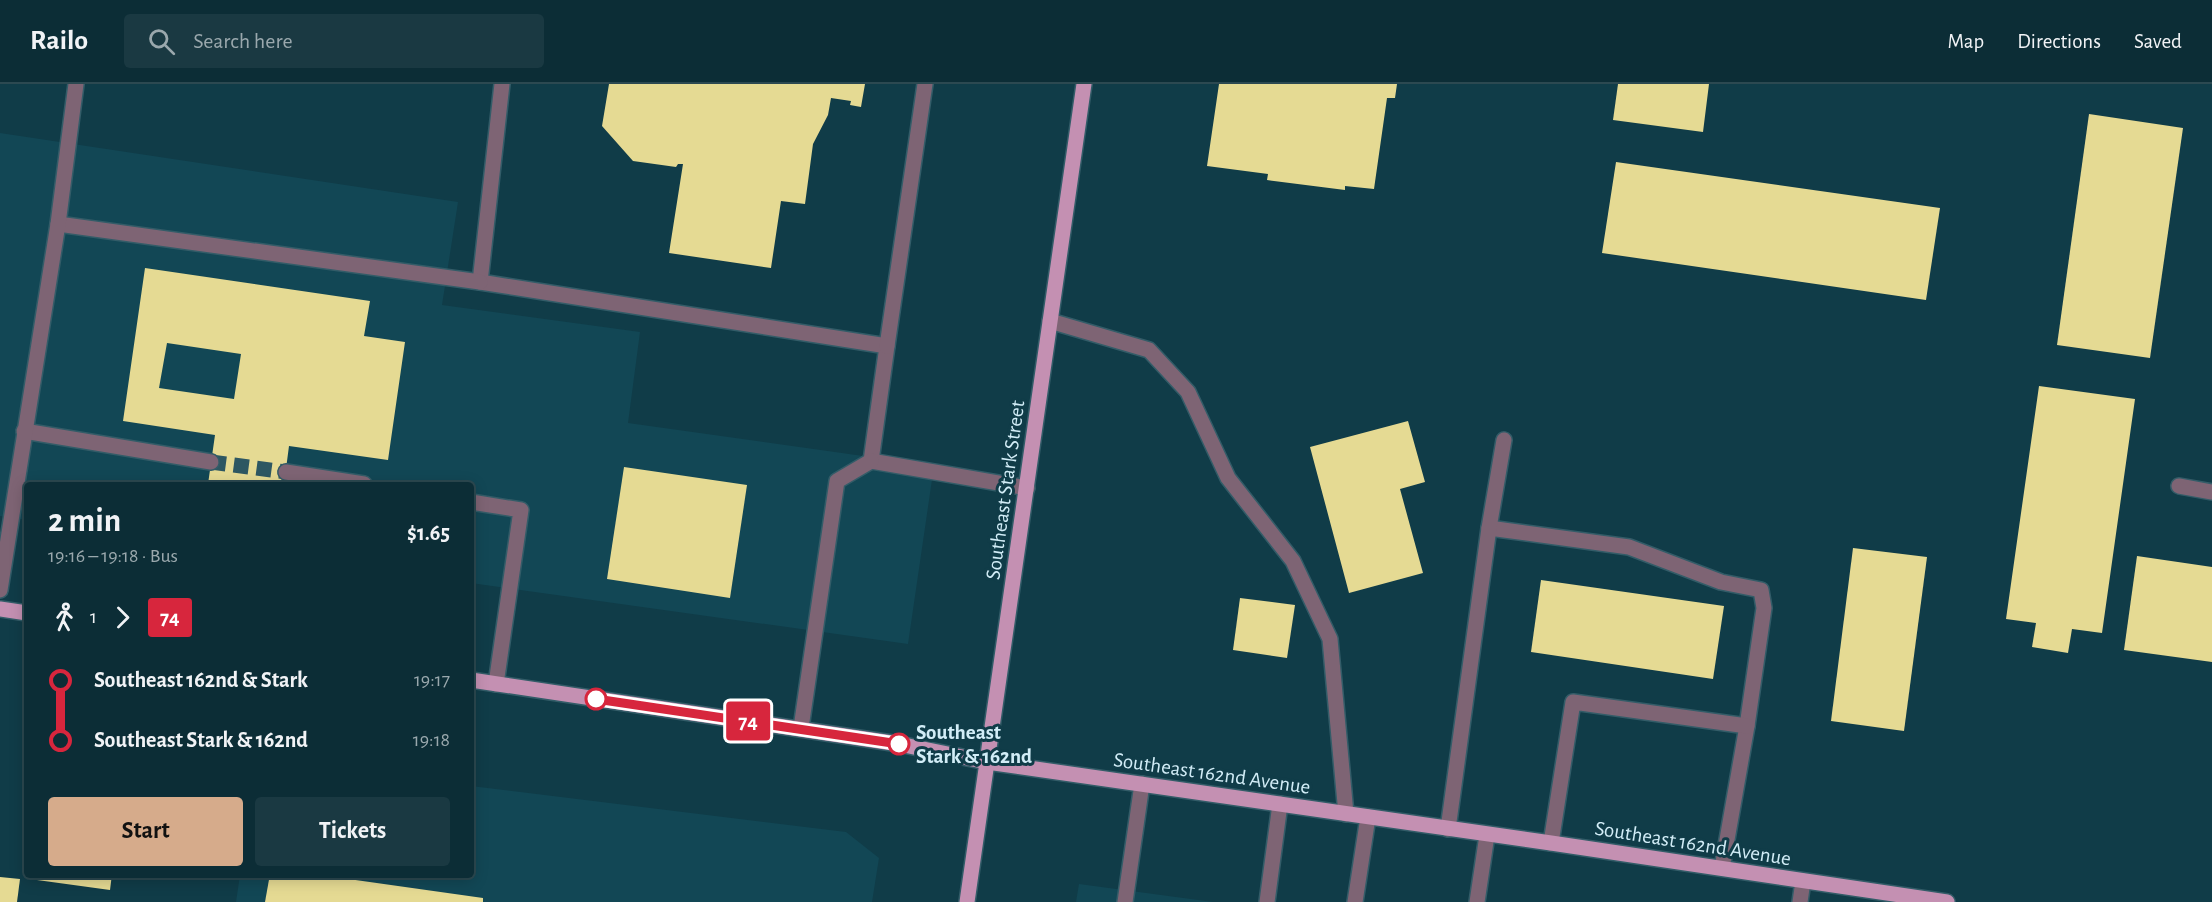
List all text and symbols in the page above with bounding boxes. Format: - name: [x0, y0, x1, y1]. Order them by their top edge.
- search box: [124, 14, 544, 68]
- icon: search: [145, 25, 178, 58]
- text: Railo: [30, 27, 88, 55]
- text: Search here: [193, 30, 293, 52]
- text: Map: [1948, 31, 1984, 52]
- text: Directions: [2017, 31, 2101, 52]
- text: Saved: [2134, 31, 2182, 52]
- street label: Southeast Stark Street: [983, 399, 1029, 581]
- text: 2 min: [48, 505, 121, 538]
- text: $1.65: [407, 522, 450, 544]
- text: 19:16 – 19:18 · Bus: [48, 546, 178, 566]
- icon: walk: [48, 601, 81, 634]
- icon: forward: [106, 601, 139, 634]
- text: 1: [90, 607, 97, 627]
- text: 74: [160, 607, 180, 628]
- text: Southeast 162nd & Stark: [94, 669, 308, 691]
- text: 19:17: [414, 670, 450, 690]
- unlabelled marker: [585, 688, 607, 710]
- line badge: 74: [721, 702, 775, 740]
- text: 74: [738, 711, 758, 732]
- place label: Southeast Stark & 162nd: [916, 722, 1032, 767]
- text: Southeast Stark & 162nd: [94, 729, 308, 751]
- text: 19:18: [413, 730, 450, 750]
- marker: Southeast Stark & 162nd: [888, 733, 910, 755]
- street label: Southeast 162nd Avenue: [1112, 749, 1312, 798]
- button: Start: [48, 797, 243, 866]
- button: Tickets: [255, 797, 450, 866]
- street label: Southeast 162nd Avenue: [1593, 818, 1793, 869]

